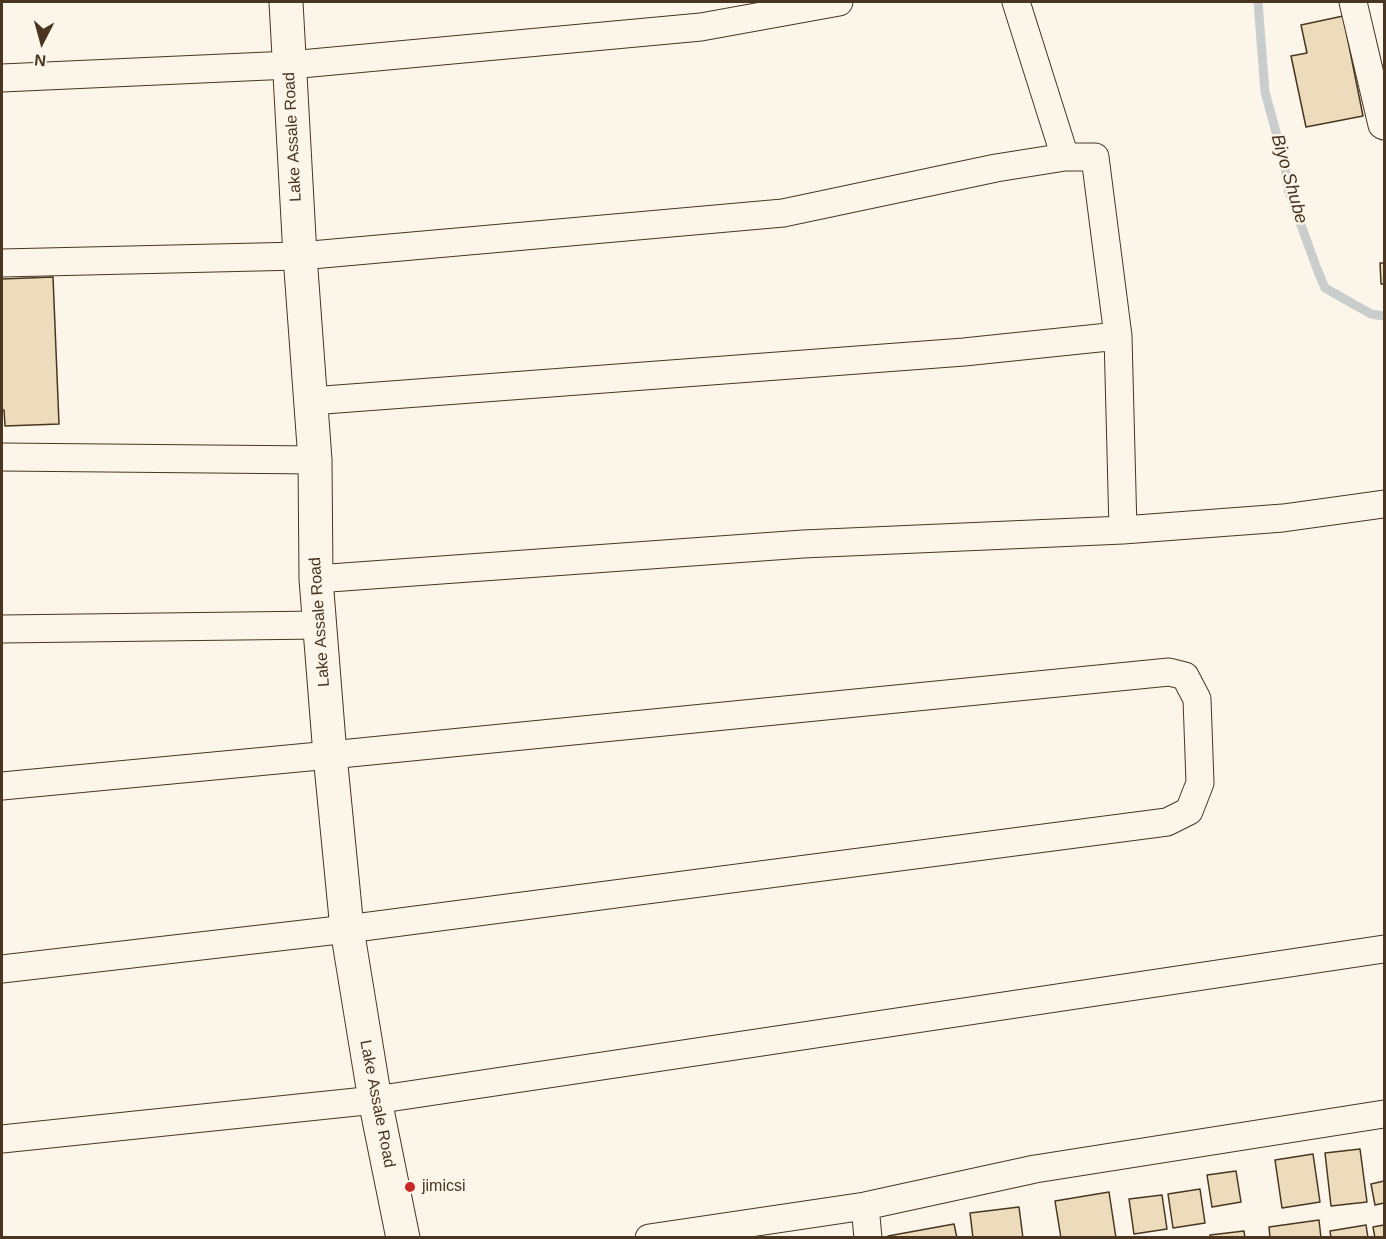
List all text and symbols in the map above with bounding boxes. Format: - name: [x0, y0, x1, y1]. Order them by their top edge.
- north arrow: [12, 12, 72, 72]
- text: N: [33, 51, 47, 69]
- street label: Lake Assale Road: [280, 72, 306, 202]
- water label: Biyo Shube: [1266, 132, 1312, 226]
- street label: Lake Assale Road: [306, 557, 334, 687]
- street label: Lake Assale Road: [355, 1038, 399, 1170]
- place label: jimicsi: [422, 1177, 466, 1197]
- marker: jimicsi: [403, 1180, 417, 1194]

